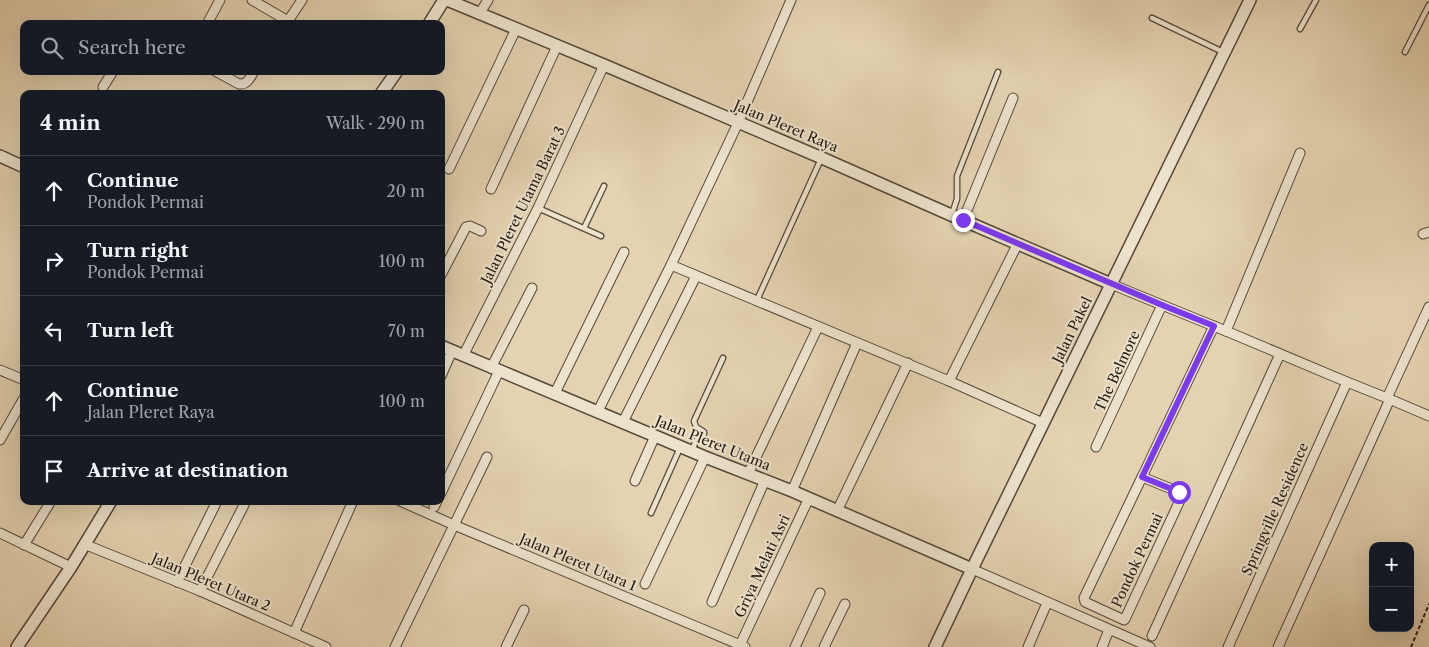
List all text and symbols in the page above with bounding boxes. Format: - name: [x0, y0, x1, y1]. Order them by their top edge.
- search box: [20, 20, 445, 75]
- icon: search: [38, 34, 66, 62]
- text: Search here: [78, 36, 186, 59]
- street label: Jalan Pleret Raya: [729, 95, 842, 156]
- text: 4 min: [40, 110, 101, 135]
- text: Walk · 290 m: [326, 113, 425, 133]
- street label: Jalan Pleret Utama Barat 3: [476, 123, 569, 289]
- text: Continue: [87, 169, 179, 192]
- icon: ahead: [40, 177, 68, 205]
- text: 20 m: [386, 181, 425, 201]
- text: Pondok Permai: [87, 192, 204, 212]
- route end: [952, 209, 975, 232]
- text: Turn right: [87, 239, 188, 262]
- icon: right: [40, 247, 68, 275]
- text: 100 m: [379, 251, 425, 271]
- text: Pondok Permai: [87, 262, 204, 282]
- street label: Jalan Pakel: [1047, 294, 1096, 368]
- icon: left: [40, 317, 68, 345]
- text: Turn left: [87, 319, 174, 342]
- text: 70 m: [388, 321, 425, 341]
- street label: The Belmore: [1090, 327, 1144, 415]
- text: Continue: [87, 379, 179, 402]
- icon: ahead: [40, 387, 68, 415]
- text: 100 m: [379, 391, 425, 411]
- text: Jalan Pleret Raya: [87, 402, 215, 422]
- street label: Jalan Pleret Utama: [651, 411, 774, 475]
- street label: Springville Residence: [1238, 440, 1313, 578]
- icon: arrive: [40, 457, 68, 485]
- text: Arrive at destination: [87, 459, 288, 482]
- route start: [1168, 481, 1191, 504]
- street label: Pondok Permai: [1107, 510, 1167, 610]
- street label: Griya Melati Asri: [730, 511, 794, 621]
- street label: Jalan Pleret Utara 1: [515, 528, 639, 595]
- map controls: [1369, 542, 1414, 632]
- button: +: [1369, 542, 1414, 587]
- street label: Jalan Pleret Utara 2: [147, 548, 273, 615]
- button: −: [1369, 587, 1414, 632]

